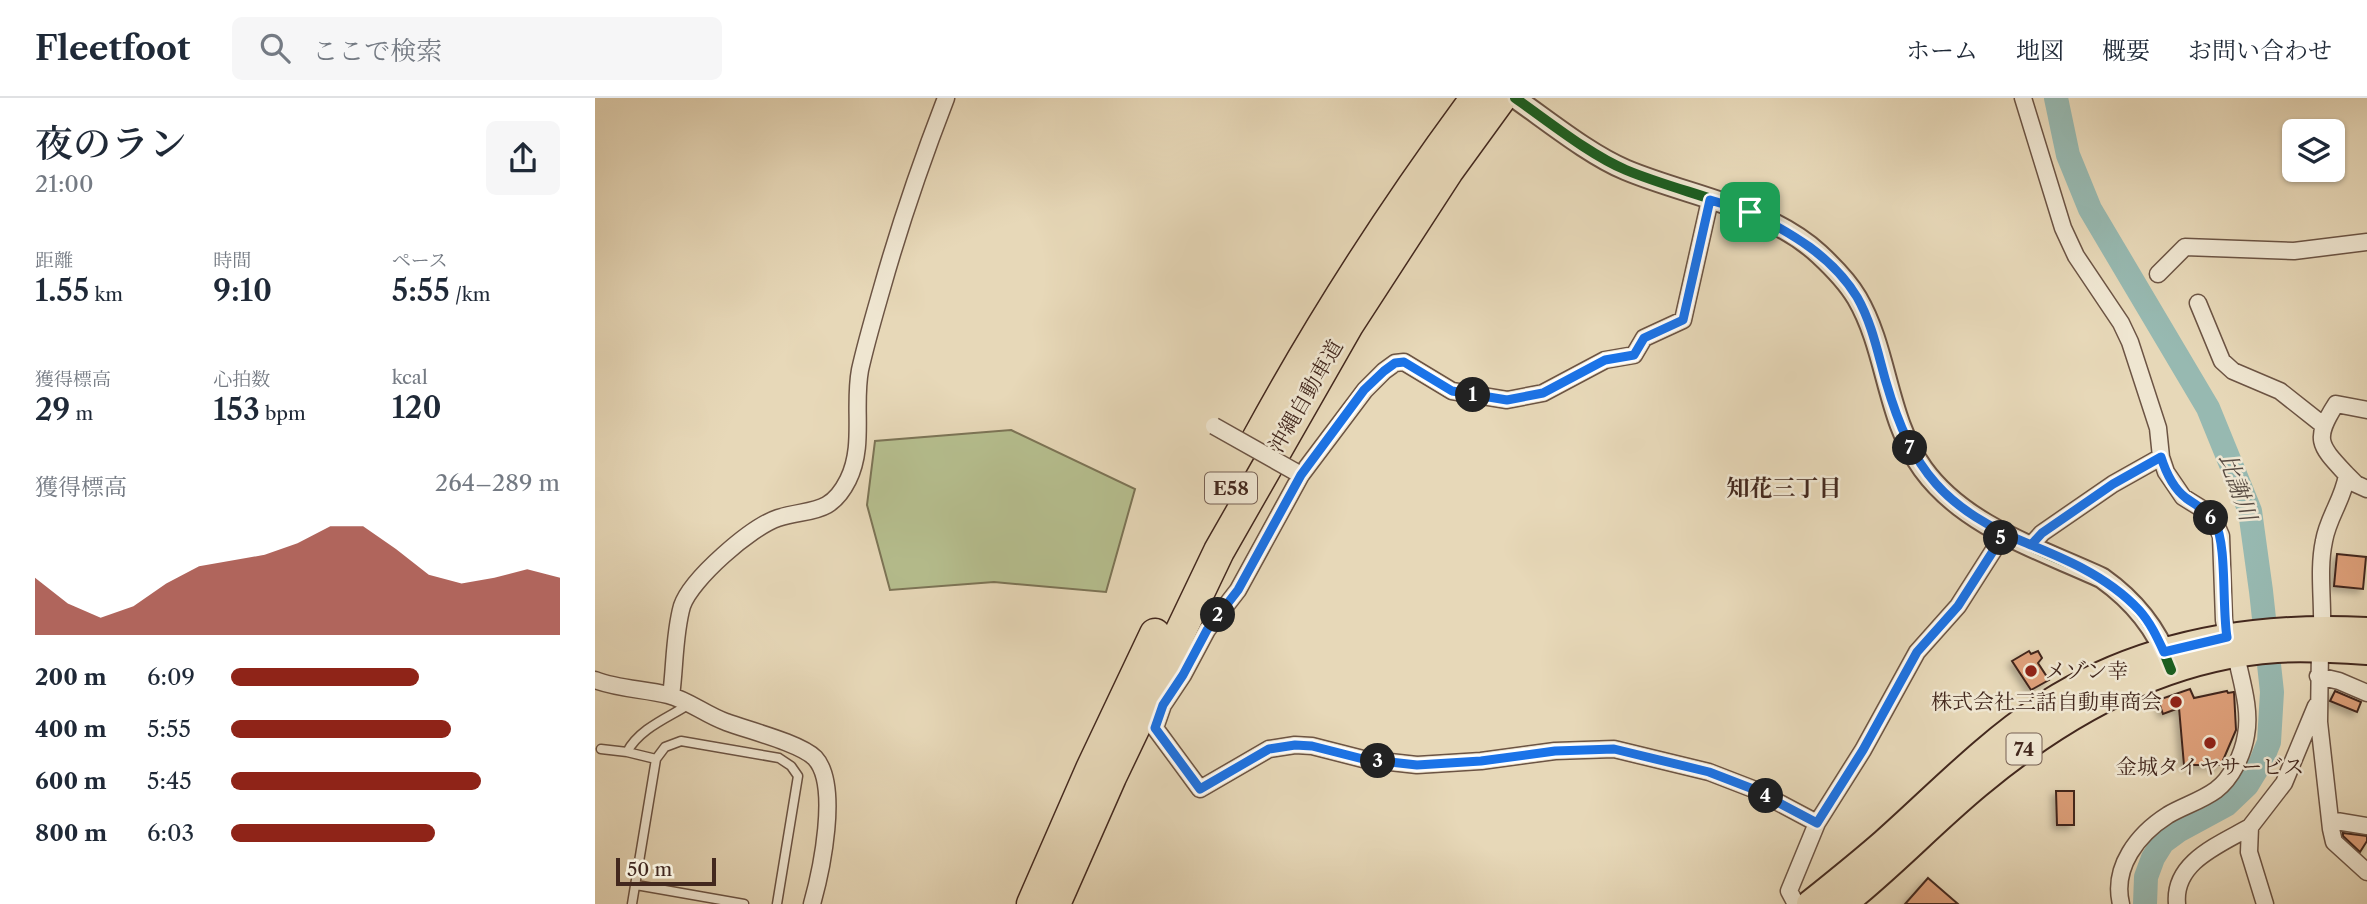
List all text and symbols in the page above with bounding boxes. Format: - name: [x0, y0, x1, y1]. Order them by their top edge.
- search box: [232, 17, 722, 80]
- text: Fleetfoot: [35, 28, 190, 69]
- icon: search: [256, 29, 294, 67]
- text: ここで検索: [312, 35, 442, 67]
- text: ホーム: [1906, 36, 1978, 65]
- text: 地図: [2016, 36, 2064, 65]
- text: 概要: [2102, 36, 2150, 65]
- text: お問い合わせ: [2188, 36, 2332, 65]
- map controls: [2282, 119, 2345, 182]
- button: layers: [2282, 119, 2345, 182]
- text: 夜のラン: [35, 120, 187, 167]
- button: share: [486, 121, 560, 195]
- text: 21:00: [35, 170, 94, 198]
- pin: [1720, 182, 1780, 242]
- icon: arrive: [1731, 193, 1769, 231]
- text: 距離: [35, 249, 73, 272]
- text: 時間: [213, 249, 251, 272]
- text: ペース: [392, 249, 448, 272]
- text: 1.55: [35, 272, 89, 309]
- text: 9:10: [213, 272, 272, 309]
- text: 5:55: [392, 272, 450, 309]
- text: km: [89, 283, 123, 306]
- text: /km: [450, 283, 490, 306]
- street label: 沖縄自動車道: [1263, 335, 1348, 457]
- text: kcal: [392, 366, 428, 389]
- text: 獲得標高: [35, 368, 111, 391]
- text: 心拍数: [213, 368, 270, 391]
- pin: 1: [1455, 378, 1491, 412]
- text: 1: [1468, 383, 1477, 406]
- text: 120: [392, 389, 442, 426]
- text: 29: [35, 391, 70, 428]
- text: 153: [213, 391, 260, 428]
- text: m: [70, 402, 93, 425]
- text: bpm: [260, 402, 306, 425]
- pin: 7: [1893, 430, 1927, 466]
- text: 7: [1905, 436, 1914, 459]
- water label: 比謝川: [2214, 450, 2263, 527]
- text: 264–289 m: [435, 469, 560, 497]
- road number: E58: [1205, 472, 1257, 504]
- text: 獲得標高: [35, 473, 127, 501]
- district label: 知花三丁目: [1727, 474, 1842, 502]
- pin: 6: [2193, 500, 2229, 536]
- text: 6: [2205, 506, 2216, 529]
- pin: 5: [1983, 520, 2019, 556]
- text: 5: [1995, 526, 2006, 549]
- pin: 2: [1201, 598, 1235, 632]
- text: 2: [1212, 603, 1223, 626]
- place label: メゾン幸: [2045, 658, 2128, 683]
- text: 200 m: [35, 663, 107, 691]
- text: 6:09: [147, 663, 195, 691]
- marker: メゾン幸: [2023, 663, 2039, 679]
- place label: 株式会社三話自動車商会: [1931, 689, 2162, 714]
- marker: 株式会社三話自動車商会: [2168, 694, 2184, 710]
- text: 400 m: [35, 715, 107, 743]
- text: 5:55: [147, 715, 191, 743]
- road number: 74: [2007, 734, 2041, 764]
- marker: 金城タイヤサービス: [2202, 735, 2218, 751]
- pin: 3: [1361, 744, 1395, 778]
- text: 3: [1372, 749, 1383, 772]
- place label: 金城タイヤサービス: [2116, 754, 2304, 779]
- text: 600 m: [35, 767, 107, 795]
- text: 5:45: [147, 767, 192, 795]
- pin: 4: [1749, 778, 1783, 814]
- text: 4: [1760, 784, 1771, 807]
- text: 800 m: [35, 819, 107, 847]
- text: 6:03: [147, 819, 194, 847]
- scale bar: [616, 855, 716, 887]
- text: 50 m: [627, 858, 672, 881]

